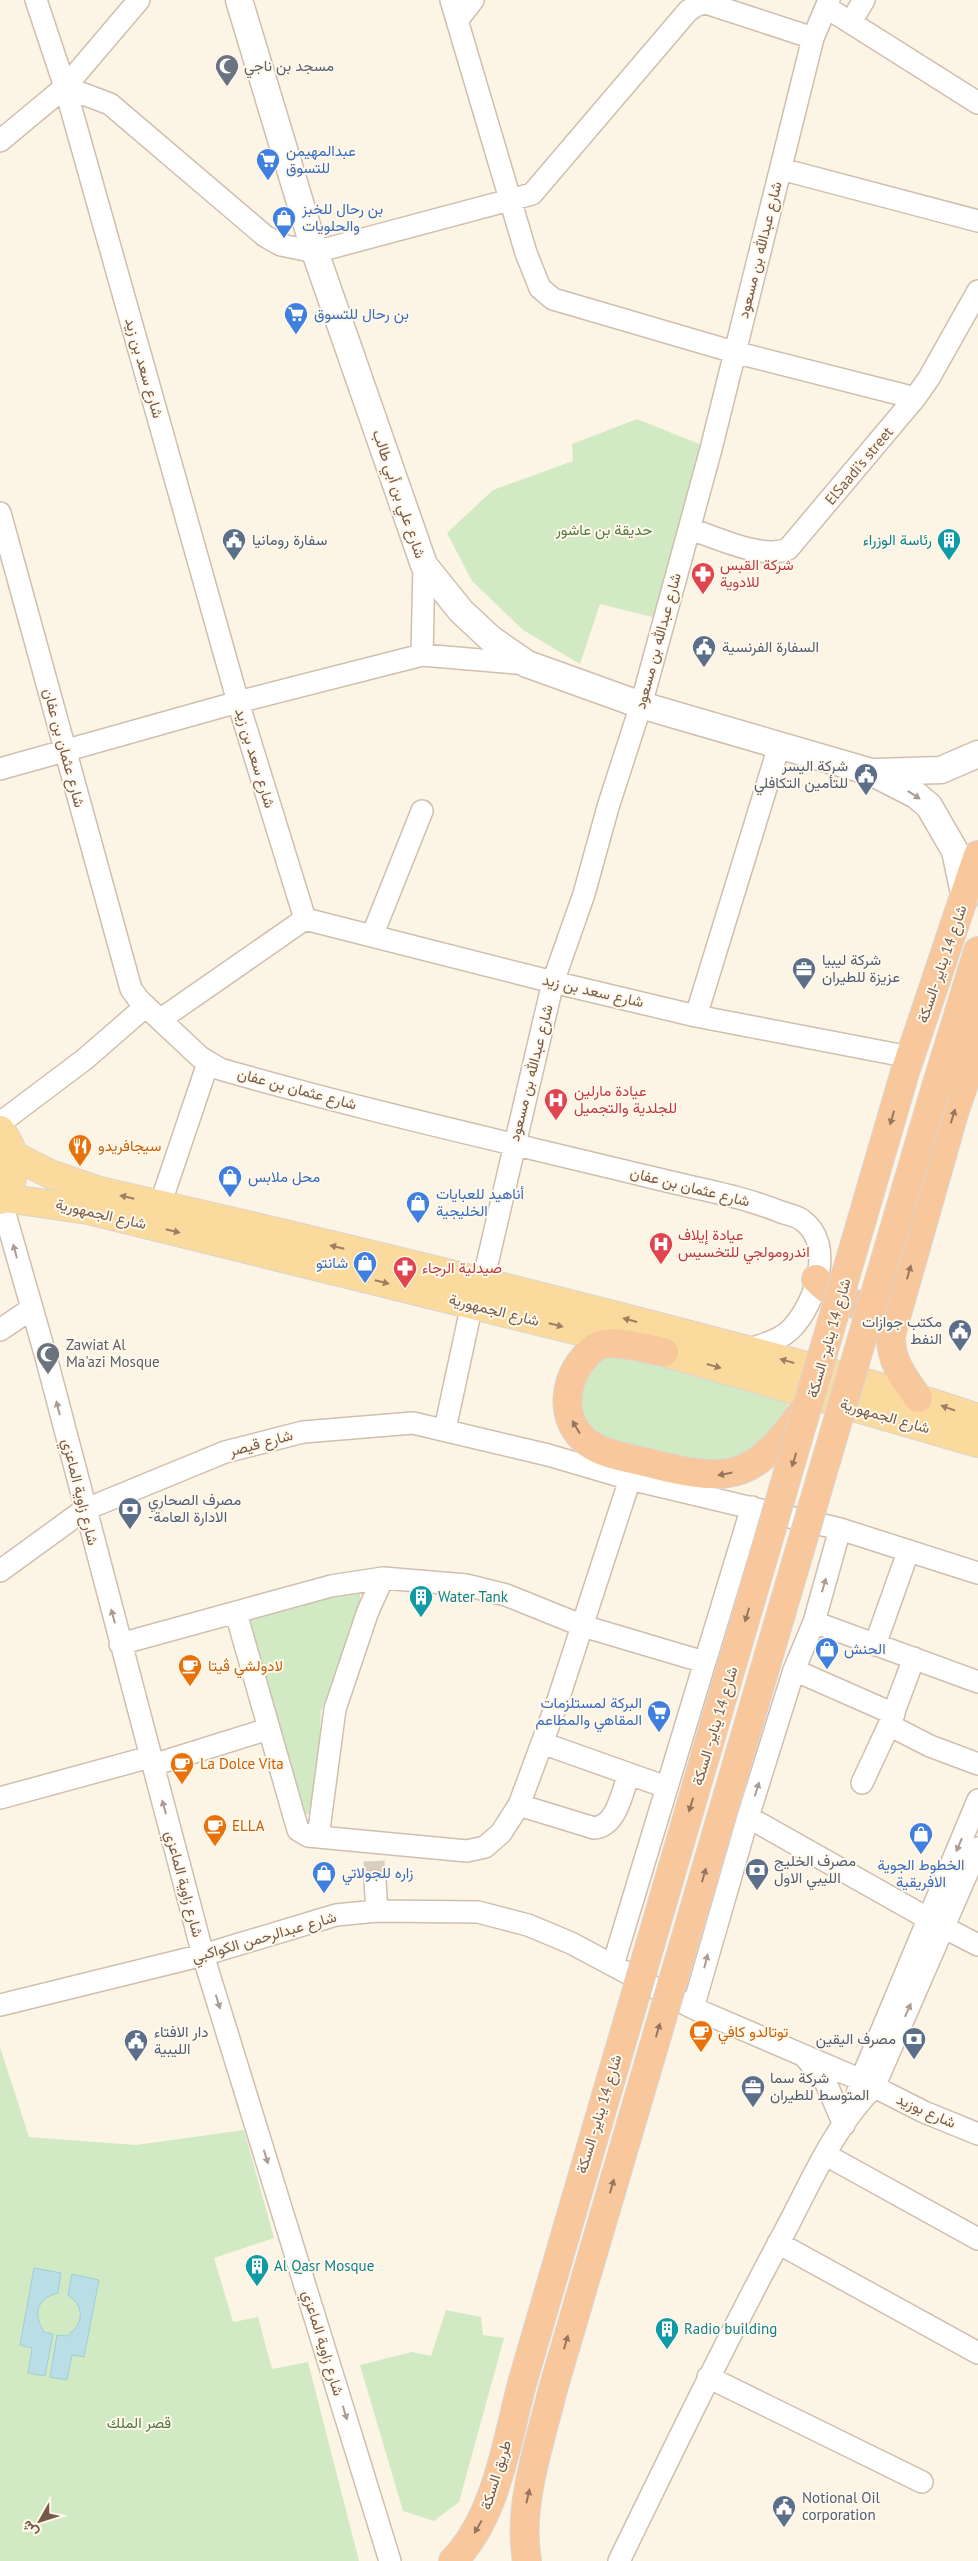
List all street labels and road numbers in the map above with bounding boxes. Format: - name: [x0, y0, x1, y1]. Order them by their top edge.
- street label: شارع عبدالله بن مسعود: [733, 179, 788, 321]
- street label: شارع سعد بن زيد: [119, 315, 168, 421]
- street label: ElSaadi’s street: [820, 423, 897, 509]
- street label: شارع علي بن أبي طالب: [365, 427, 430, 562]
- street label: شارع عبدالله بن مسعود: [630, 570, 687, 712]
- street label: شارع عثمان بن عفان: [37, 686, 90, 810]
- street label: شارع سعد بن زيد: [229, 706, 280, 811]
- street label: شارع 14 يناير -السكة: [912, 902, 973, 1026]
- street label: شارع سعد بن زيد: [540, 970, 646, 1013]
- street label: شارع عبدالله بن مسعود: [504, 1002, 559, 1144]
- street label: شارع عثمان بن عفان: [235, 1063, 359, 1116]
- street label: شارع عثمان بن عفان: [628, 1162, 752, 1213]
- street label: شارع الجمهورية: [53, 1194, 148, 1235]
- street label: شارع 14 يناير- السكة: [802, 1276, 857, 1400]
- street label: شارع الجمهورية: [446, 1289, 541, 1332]
- street label: شارع الجمهورية: [837, 1394, 932, 1439]
- street label: شارع قيصر: [226, 1425, 295, 1462]
- street label: شارع زاوية الماعزي: [54, 1436, 103, 1548]
- street label: شارع 14 يناير- السكة: [687, 1664, 744, 1788]
- street label: شارع زاوية الماعزي: [157, 1829, 208, 1940]
- street label: شارع عبدالرحمن الكواكبي: [189, 1907, 340, 1970]
- street label: شارع 14 يناير- السكة: [571, 2052, 628, 2176]
- street label: شارع بوزيد: [893, 2089, 959, 2134]
- street label: شارع زاوية الماعزي: [295, 2288, 349, 2399]
- street label: طريق السكة: [476, 2438, 516, 2512]

